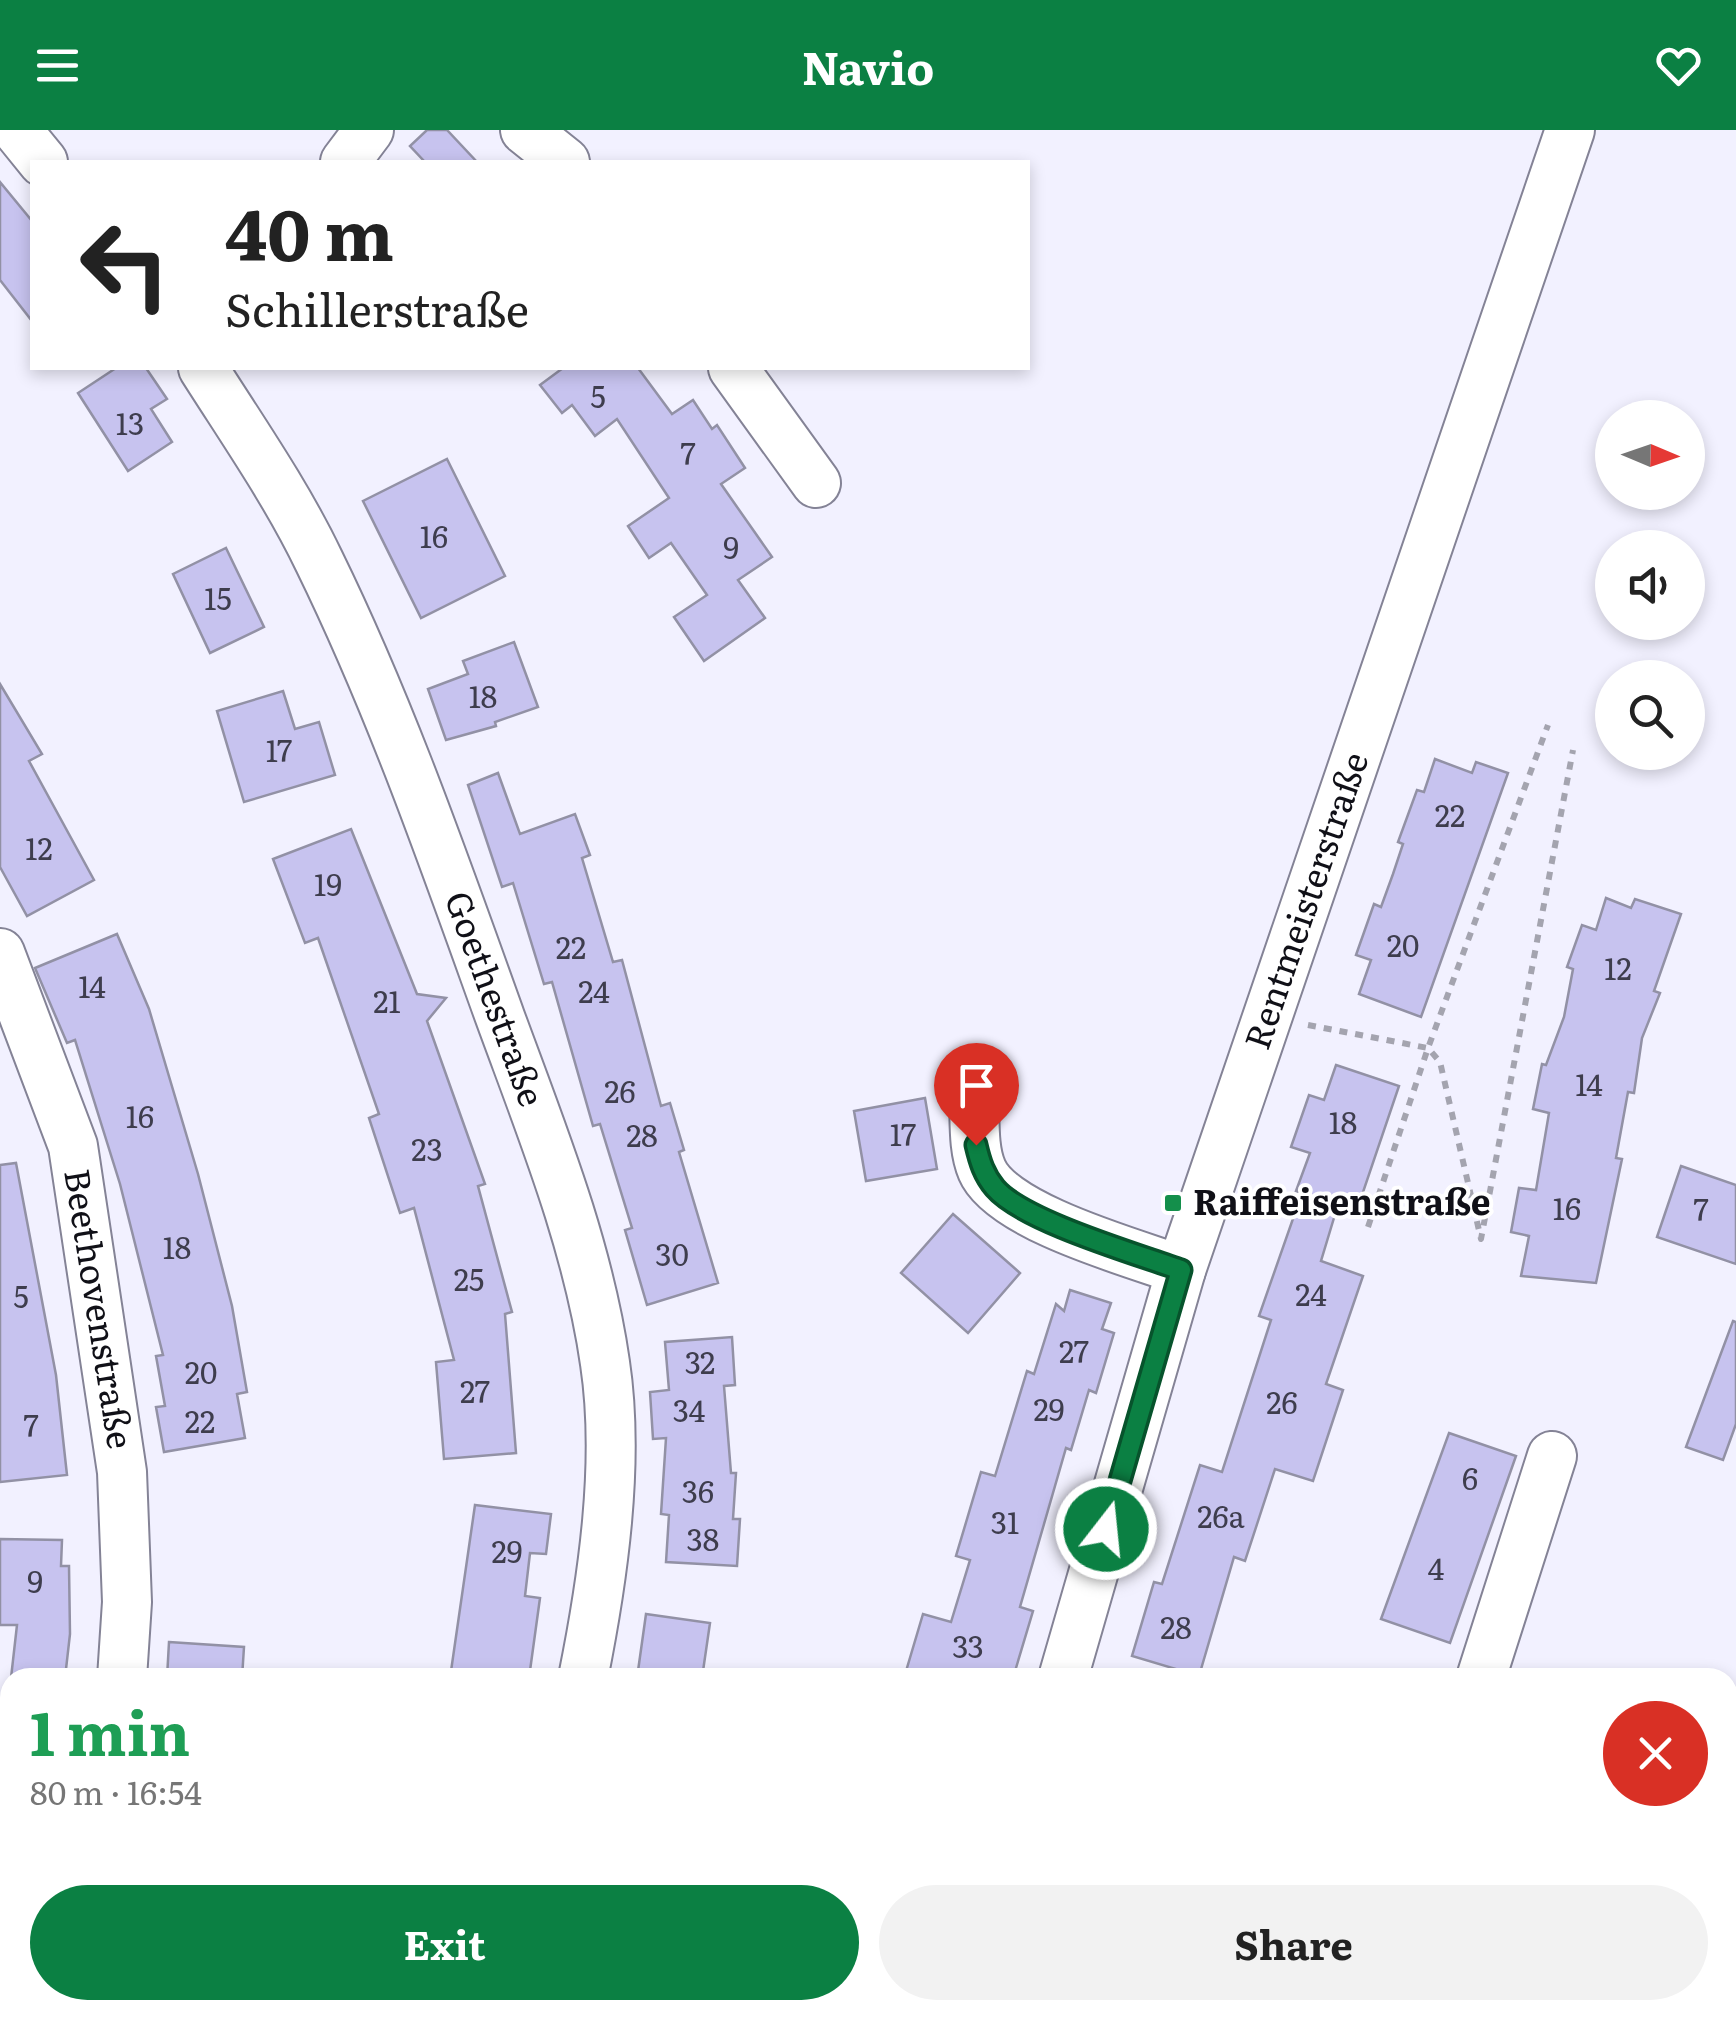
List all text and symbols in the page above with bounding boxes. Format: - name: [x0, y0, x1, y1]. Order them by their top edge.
- text: Navio: [802, 32, 934, 99]
- icon: menu: [30, 38, 85, 93]
- icon: heart: [1651, 38, 1706, 93]
- text: 40 m: [225, 179, 394, 283]
- icon: left: [60, 200, 190, 330]
- text: Schillerstraße: [225, 274, 529, 341]
- house number: 5: [590, 373, 606, 417]
- house number: 13: [116, 400, 144, 444]
- north arrow: [1595, 400, 1705, 510]
- map controls: [1595, 400, 1705, 770]
- house number: 7: [680, 430, 696, 474]
- house number: 16: [420, 513, 448, 557]
- house number: 9: [723, 524, 739, 568]
- button: sound: [1595, 530, 1705, 640]
- house number: 15: [204, 575, 232, 619]
- button: search: [1595, 660, 1705, 770]
- house number: 18: [469, 673, 497, 717]
- house number: 17: [266, 727, 292, 771]
- street label: Rentmeisterstraße: [1229, 744, 1379, 1056]
- house number: 22: [1435, 792, 1465, 836]
- house number: 12: [25, 825, 53, 869]
- house number: 19: [314, 861, 342, 905]
- street label: Goethestraße: [434, 883, 560, 1113]
- house number: 20: [1387, 922, 1419, 966]
- house number: 22: [556, 924, 586, 968]
- house number: 12: [1604, 945, 1632, 989]
- house number: 14: [78, 963, 106, 1007]
- house number: 24: [578, 968, 610, 1012]
- house number: 21: [373, 978, 401, 1022]
- pin: [934, 1043, 1019, 1146]
- icon: arrive: [949, 1058, 1004, 1113]
- house number: 14: [1575, 1061, 1603, 1105]
- house number: 26: [604, 1068, 636, 1112]
- house number: 16: [126, 1093, 154, 1137]
- house number: 18: [1329, 1099, 1357, 1143]
- house number: 17: [890, 1111, 916, 1155]
- house number: 28: [626, 1112, 658, 1156]
- house number: 23: [411, 1126, 443, 1170]
- street label: Beethovenstraße: [53, 1165, 149, 1452]
- place label: Raiffeisenstraße: [1193, 1174, 1491, 1226]
- house number: 16: [1553, 1185, 1581, 1229]
- house number: 7: [1693, 1186, 1709, 1230]
- marker: Raiffeisenstraße: [1162, 1192, 1184, 1214]
- house number: 18: [163, 1224, 191, 1268]
- house number: 30: [655, 1231, 689, 1275]
- house number: 25: [454, 1256, 484, 1300]
- house number: 24: [1295, 1271, 1327, 1315]
- house number: 5: [13, 1273, 29, 1317]
- house number: 27: [1059, 1328, 1089, 1372]
- house number: 32: [685, 1339, 715, 1383]
- house number: 20: [185, 1349, 217, 1393]
- house number: 27: [460, 1368, 490, 1412]
- house number: 26: [1266, 1379, 1298, 1423]
- house number: 29: [1034, 1386, 1064, 1430]
- house number: 34: [673, 1387, 705, 1431]
- house number: 22: [185, 1398, 215, 1442]
- house number: 7: [23, 1402, 39, 1446]
- house number: 6: [1462, 1455, 1478, 1499]
- house number: 36: [682, 1468, 714, 1512]
- position arrow: [1054, 1477, 1158, 1581]
- house number: 26a: [1197, 1493, 1246, 1537]
- house number: 31: [991, 1499, 1019, 1543]
- house number: 38: [687, 1516, 719, 1560]
- house number: 29: [492, 1528, 522, 1572]
- house number: 4: [1428, 1545, 1444, 1589]
- house number: 9: [27, 1558, 43, 1602]
- house number: 28: [1160, 1604, 1192, 1648]
- house number: 33: [952, 1623, 984, 1667]
- text: 1 min: [30, 1685, 190, 1774]
- button: close: [1603, 1701, 1708, 1806]
- text: 80 m · 16:54: [30, 1767, 202, 1815]
- button: Exit: [30, 1885, 859, 2000]
- button: Share: [879, 1885, 1708, 2000]

